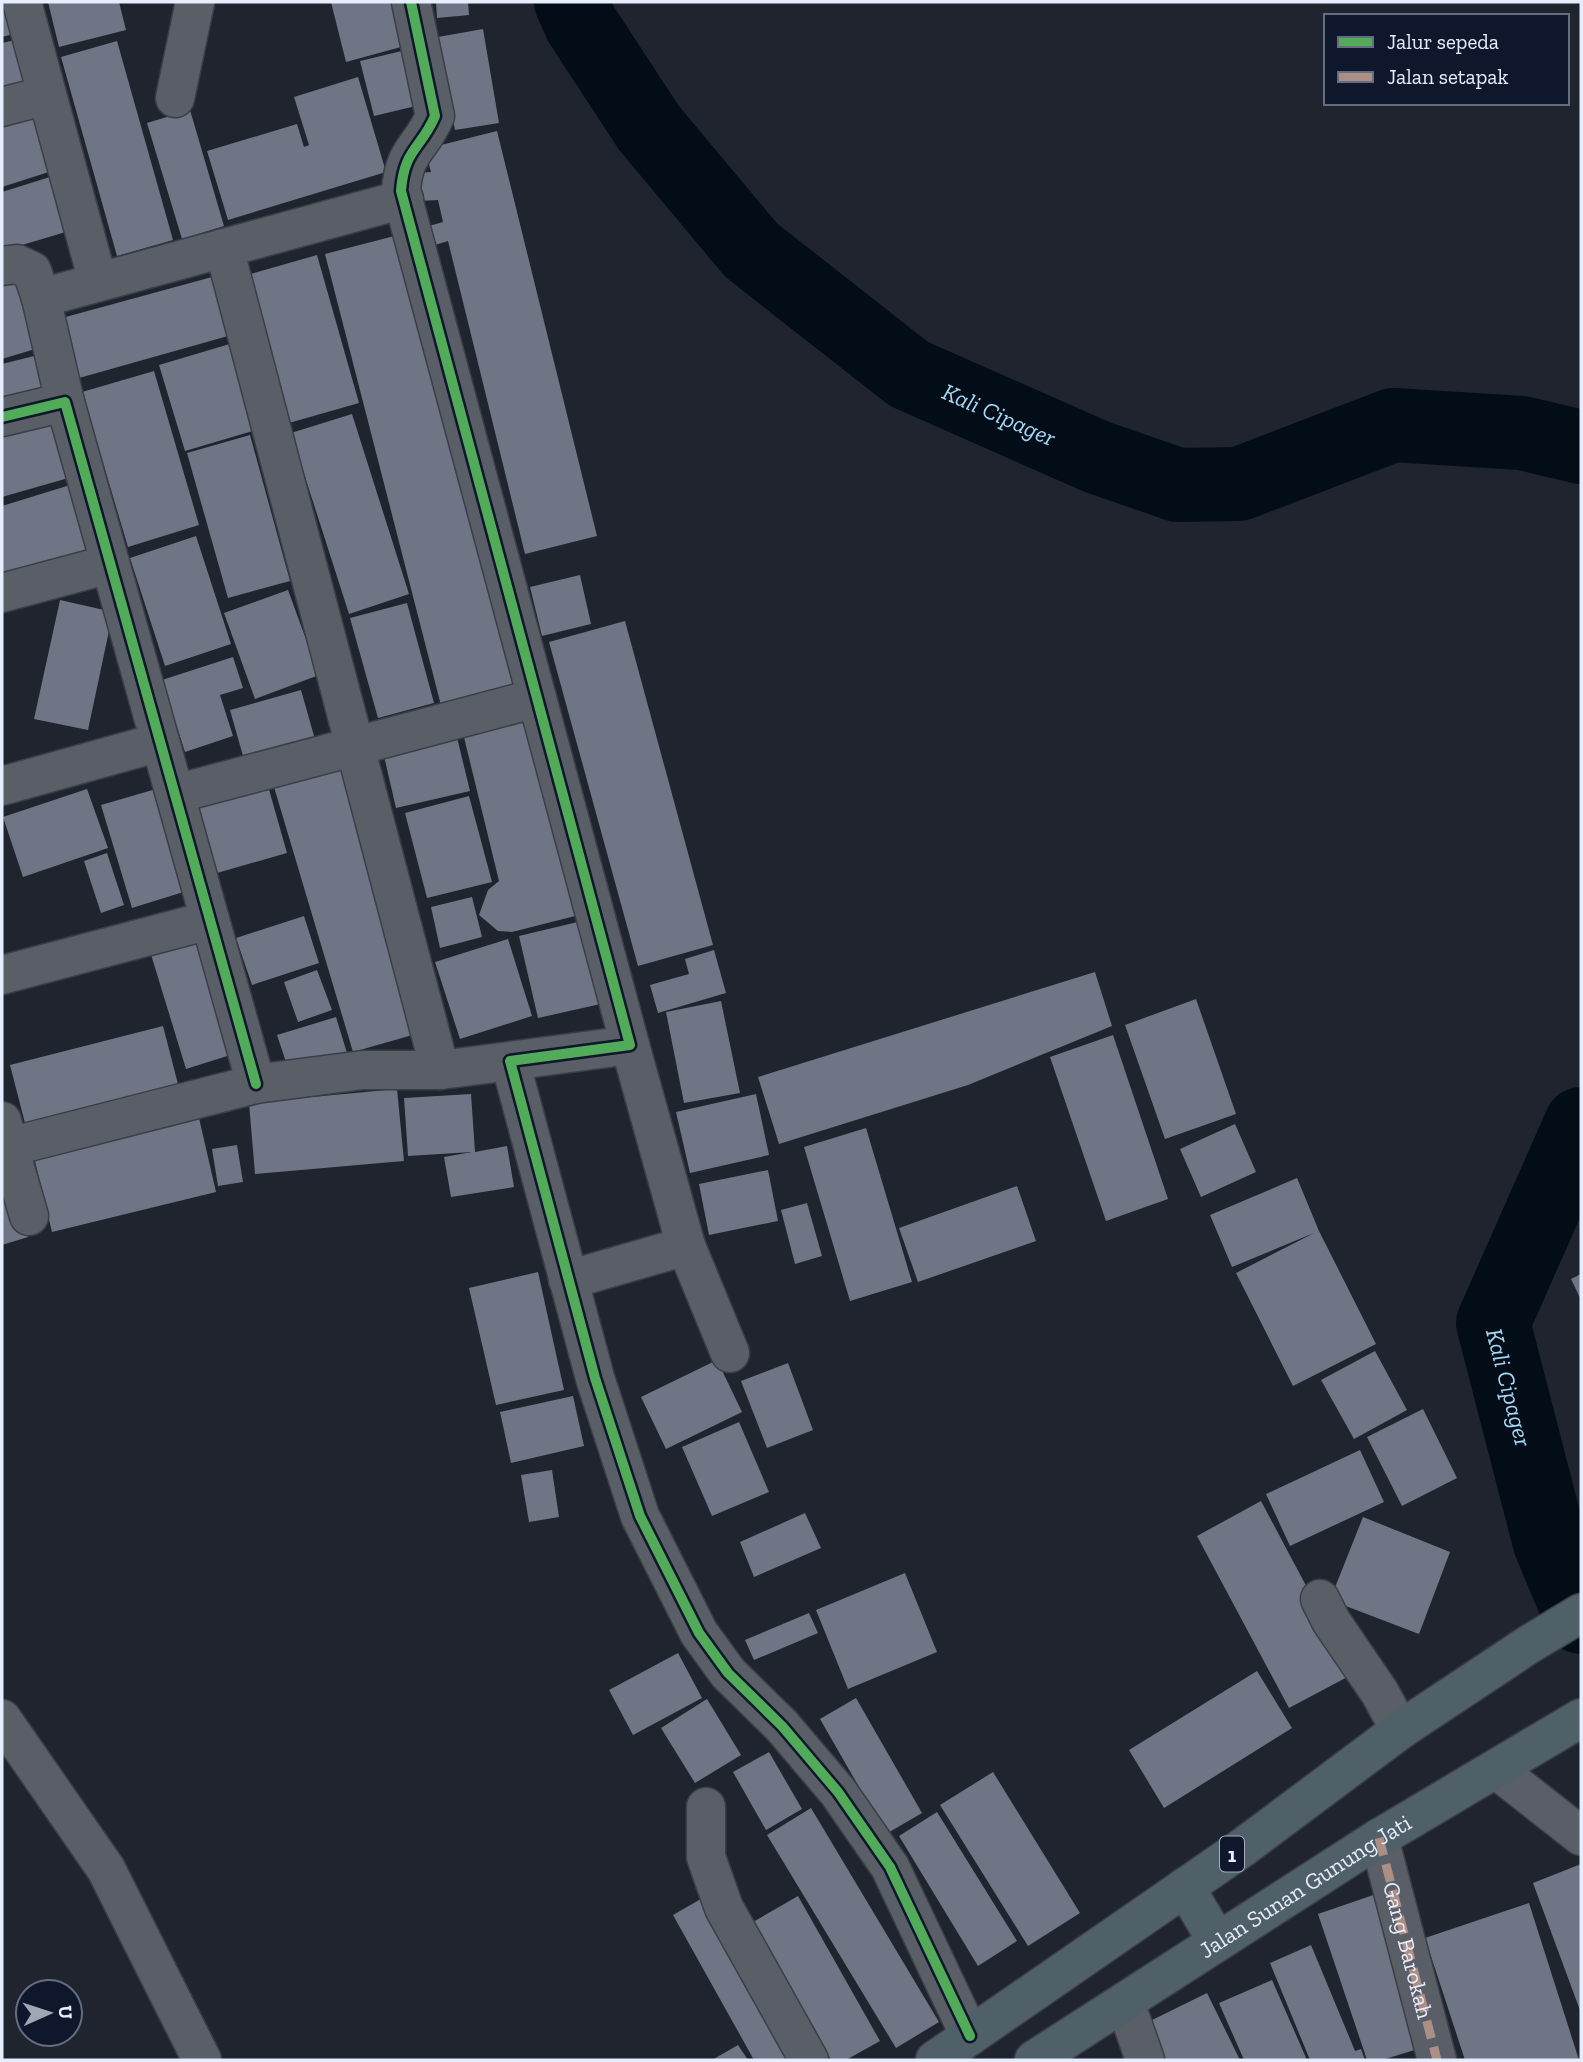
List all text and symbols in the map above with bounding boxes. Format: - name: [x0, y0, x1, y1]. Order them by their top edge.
- legend: [1324, 14, 1569, 105]
- text: Jalur sepeda: [1387, 29, 1499, 54]
- text: Jalan setapak: [1387, 64, 1508, 89]
- water label: Kali Cipager: [938, 376, 1061, 452]
- water label: Kali Cipager: [1480, 1325, 1539, 1450]
- street label: Jalan Sunan Gunung Jati: [1194, 1808, 1416, 1964]
- road number: 1: [1220, 1836, 1244, 1871]
- street label: Gang Barokah: [1377, 1879, 1440, 2022]
- north arrow: [14, 1978, 84, 2048]
- text: U: [54, 2005, 77, 2020]

